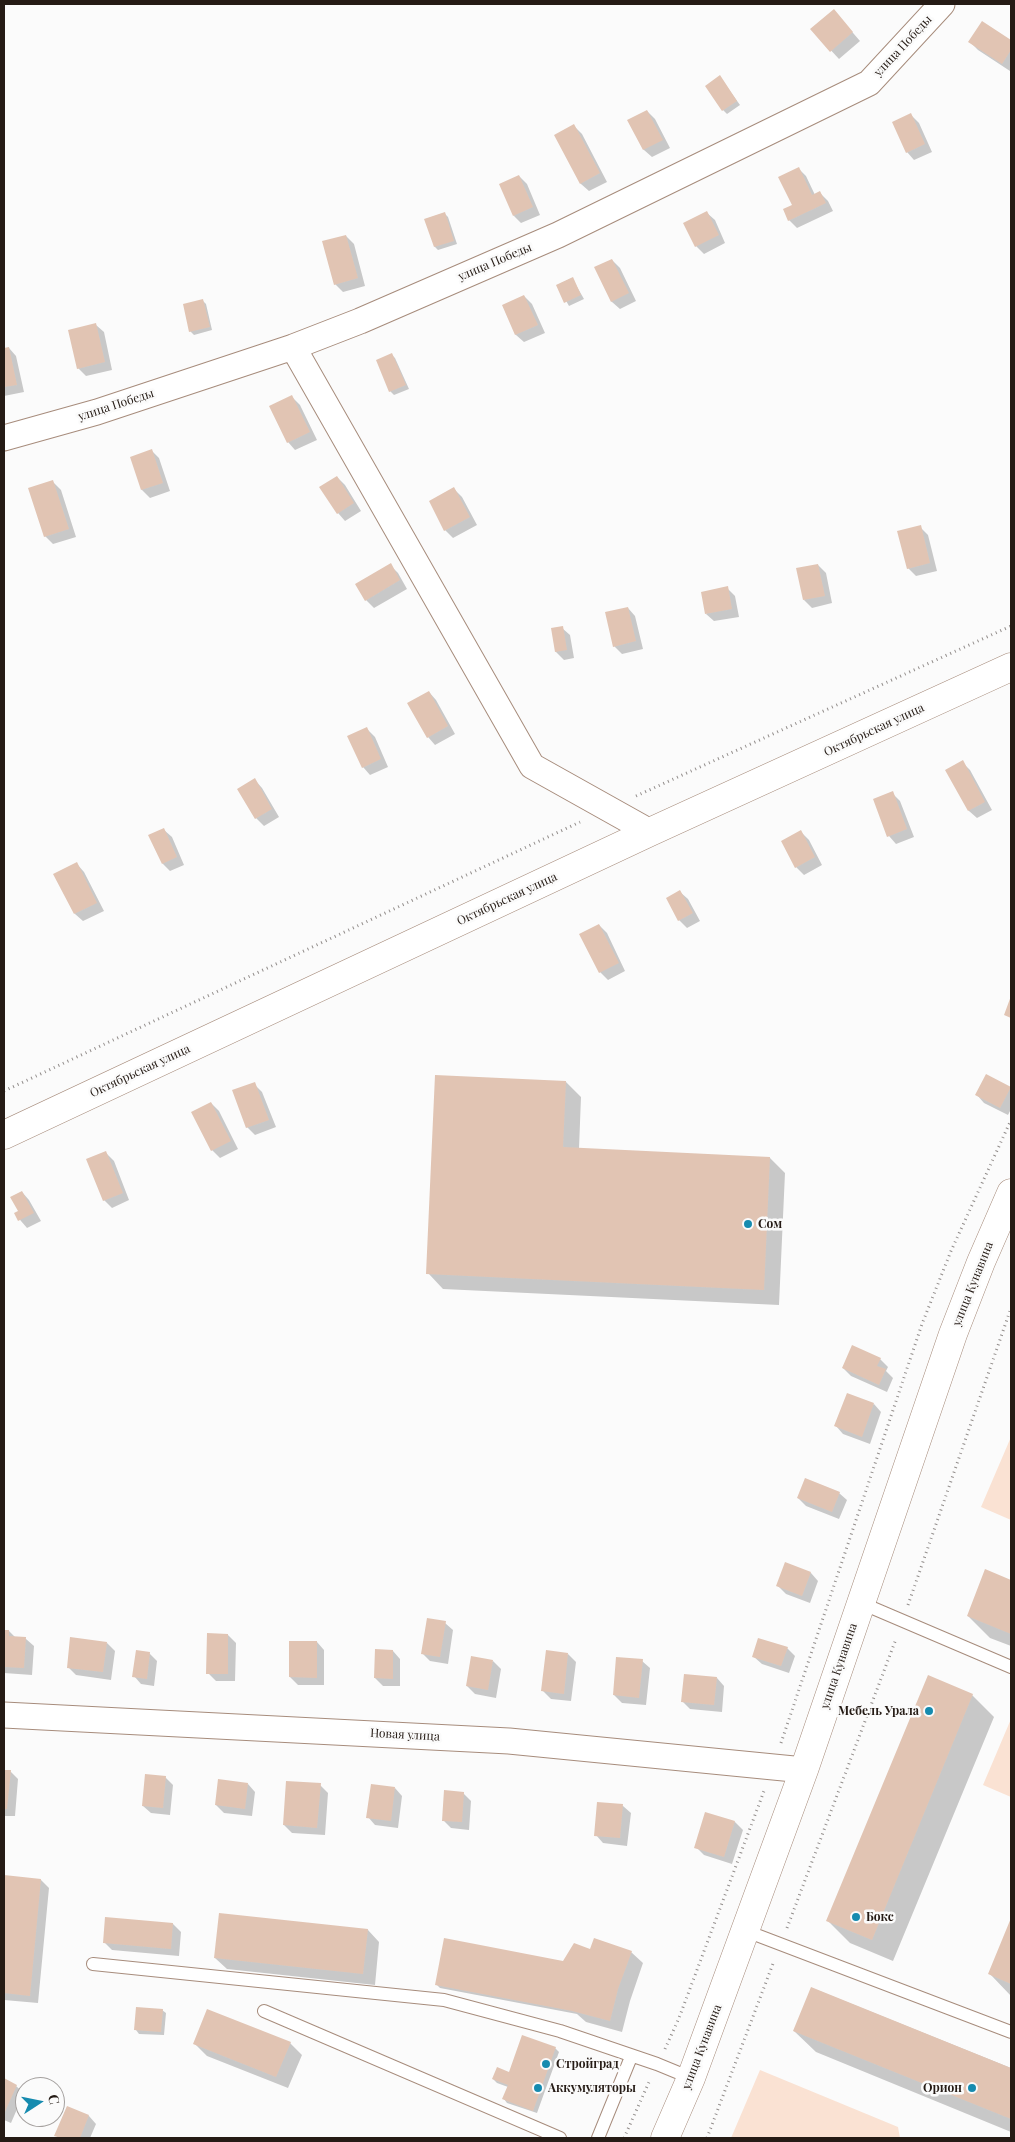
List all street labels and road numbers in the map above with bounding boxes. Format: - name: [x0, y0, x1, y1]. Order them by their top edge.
- street label: улица Победы: [871, 12, 935, 80]
- street label: улица Победы: [456, 240, 534, 284]
- street label: улица Победы: [76, 386, 156, 424]
- street label: Октябрьская улица: [822, 700, 926, 760]
- street label: Октябрьская улица: [455, 869, 559, 929]
- street label: Октябрьская улица: [88, 1041, 192, 1101]
- street label: улица Кунавина: [950, 1240, 996, 1328]
- street label: улица Кунавина: [818, 1621, 860, 1711]
- street label: Новая улица: [370, 1726, 440, 1744]
- street label: улица Кунавина: [679, 2003, 725, 2091]

